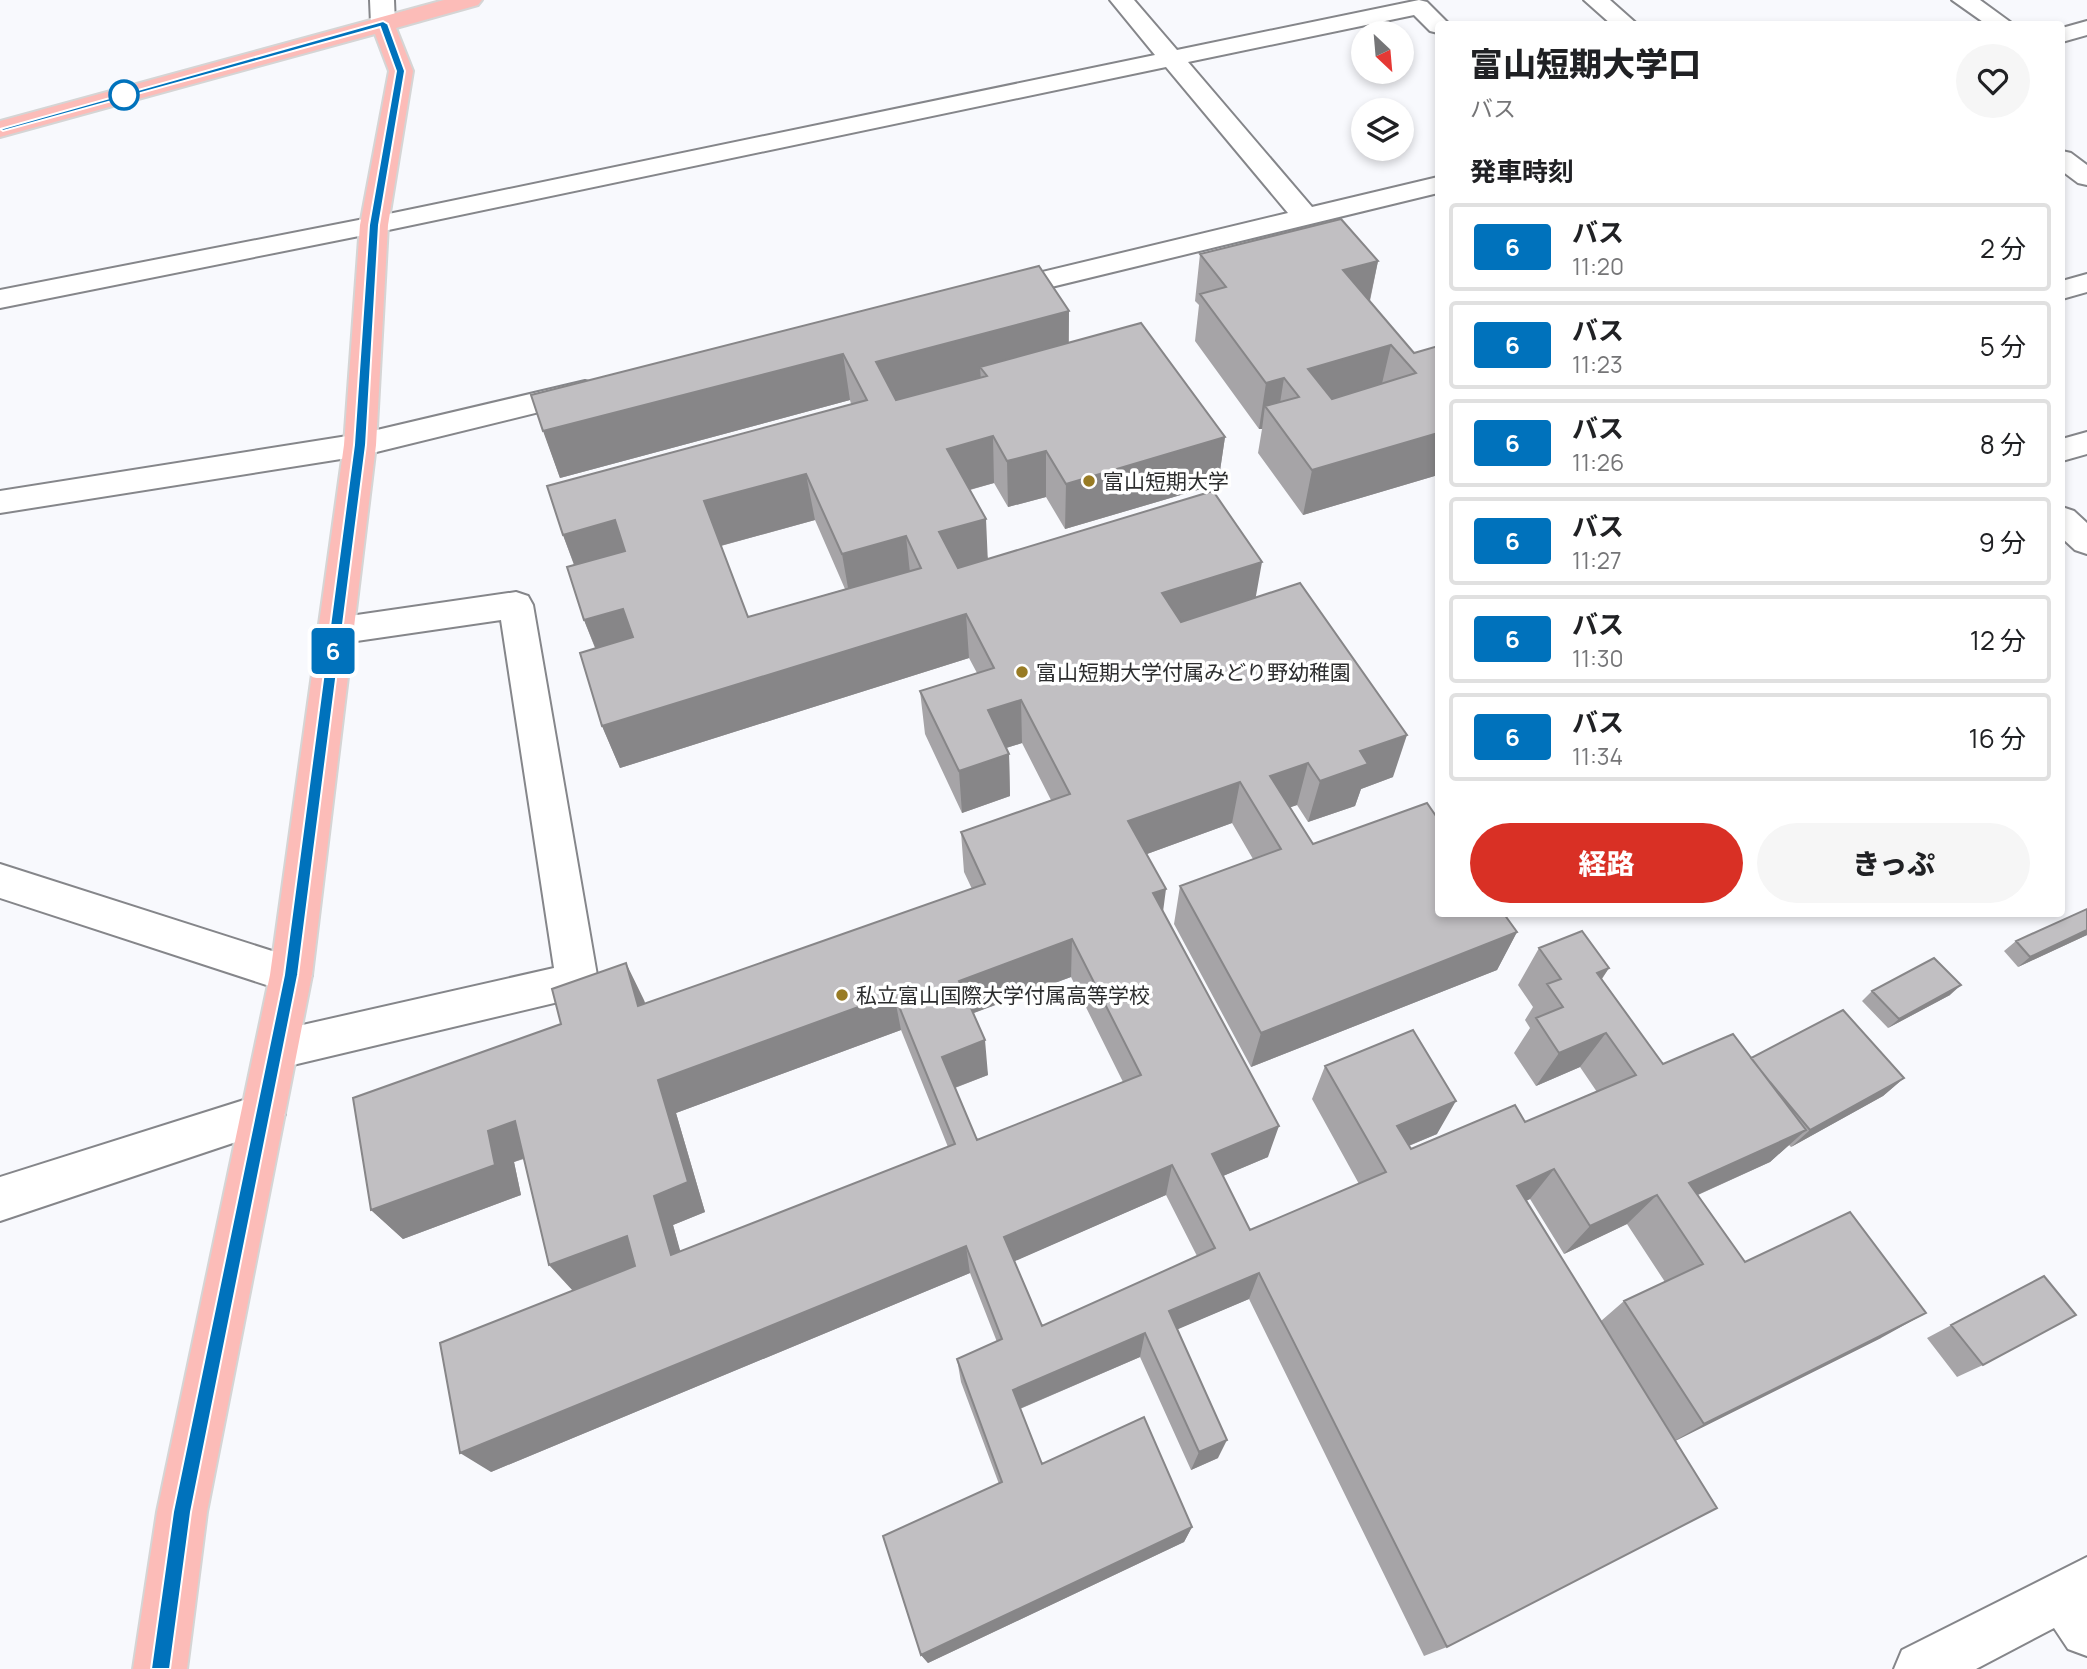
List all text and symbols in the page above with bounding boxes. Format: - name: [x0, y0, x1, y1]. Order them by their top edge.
- north arrow: [1351, 21, 1414, 84]
- map controls: [1351, 21, 1414, 161]
- text: 富山短期大学口: [1470, 41, 1701, 86]
- button: heart: [1956, 44, 2030, 118]
- unlabelled marker: [109, 80, 139, 110]
- text: バス: [1470, 92, 1516, 124]
- button: layers: [1351, 98, 1414, 161]
- text: 発車時刻: [1470, 153, 1574, 189]
- text: バス: [1572, 214, 1624, 250]
- text: 6: [1505, 230, 1520, 263]
- text: 2 分: [1980, 230, 2026, 266]
- text: 11:20: [1572, 250, 1624, 282]
- text: バス: [1572, 312, 1624, 348]
- text: 6: [1505, 328, 1520, 361]
- text: 5 分: [1980, 328, 2026, 364]
- text: 11:23: [1572, 348, 1623, 380]
- text: バス: [1572, 410, 1624, 446]
- text: 6: [1505, 426, 1520, 459]
- text: 8 分: [1980, 426, 2026, 462]
- text: 11:26: [1572, 446, 1624, 478]
- place label: 富山短期大学: [1103, 467, 1229, 495]
- marker: 富山短期大学: [1081, 473, 1097, 489]
- text: バス: [1572, 508, 1624, 544]
- text: 6: [1505, 524, 1520, 557]
- text: 9 分: [1979, 524, 2026, 560]
- text: 11:27: [1572, 544, 1621, 576]
- text: バス: [1572, 606, 1624, 642]
- text: 6: [1505, 622, 1520, 655]
- text: 12 分: [1970, 622, 2026, 658]
- line badge: 6: [310, 628, 356, 674]
- text: 6: [326, 634, 340, 667]
- text: 11:30: [1572, 642, 1624, 674]
- place label: 富山短期大学付属みどり野幼稚園: [1036, 658, 1351, 686]
- marker: 富山短期大学付属みどり野幼稚園: [1014, 664, 1030, 680]
- text: バス: [1572, 704, 1624, 740]
- text: 6: [1505, 720, 1520, 753]
- text: 16 分: [1969, 720, 2026, 756]
- text: 11:34: [1572, 740, 1623, 772]
- button: 経路: [1470, 823, 1743, 903]
- button: きっぷ: [1757, 823, 2030, 903]
- place label: 私立富山国際大学付属高等学校: [856, 981, 1150, 1009]
- marker: 私立富山国際大学付属高等学校: [834, 987, 850, 1003]

